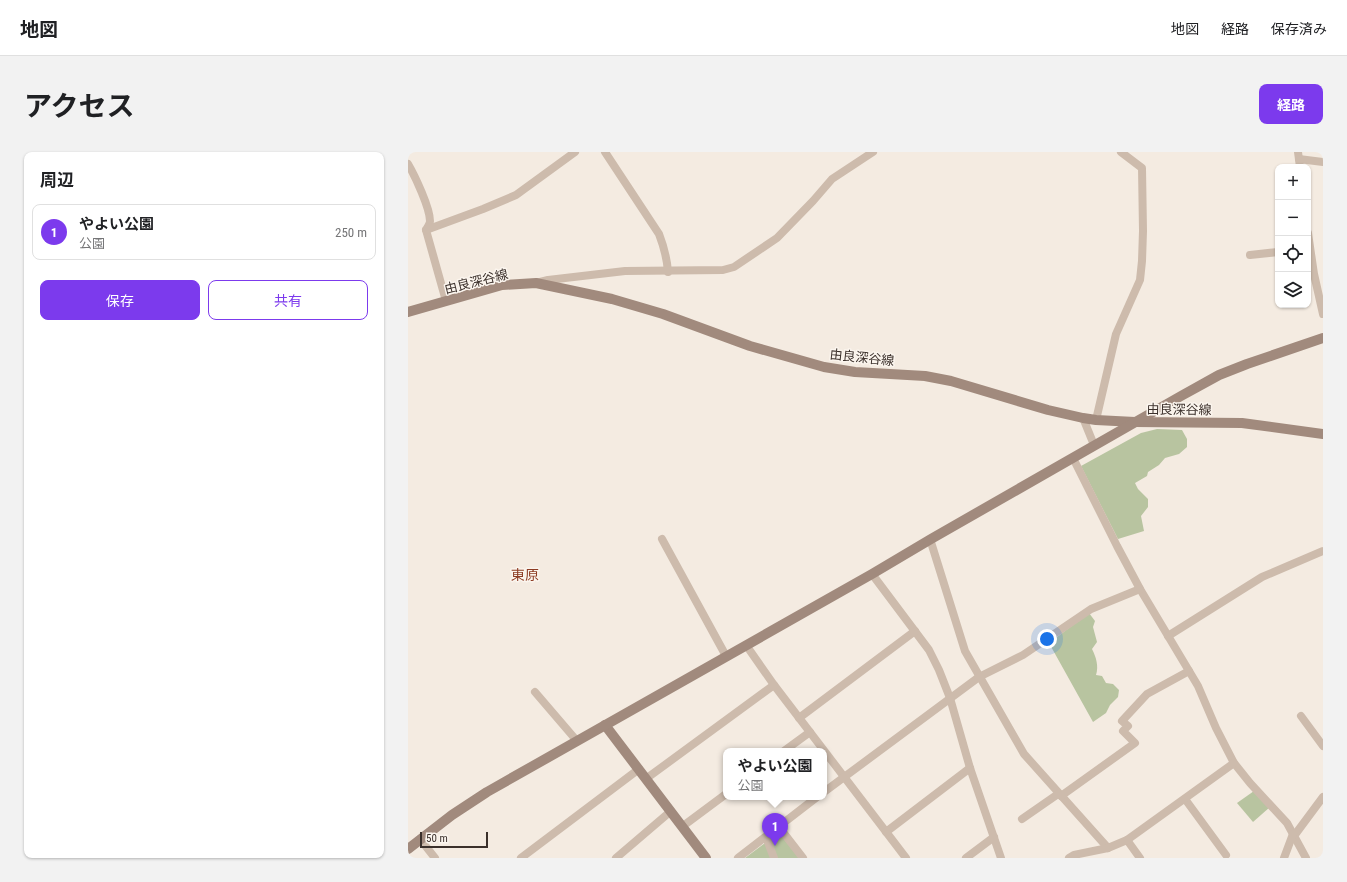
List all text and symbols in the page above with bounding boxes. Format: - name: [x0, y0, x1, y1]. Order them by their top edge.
- text: 地図: [20, 18, 58, 41]
- text: 地図: [1171, 21, 1199, 37]
- text: 経路: [1221, 21, 1249, 37]
- text: 保存済み: [1271, 21, 1327, 37]
- button: 経路: [1259, 84, 1323, 124]
- text: アクセス: [24, 90, 135, 123]
- map controls: [1275, 164, 1311, 308]
- button: +: [1275, 164, 1311, 200]
- text: 周辺: [40, 170, 74, 190]
- button: −: [1275, 200, 1311, 236]
- text: やよい公園: [79, 215, 154, 233]
- text: 1: [51, 225, 57, 240]
- text: 250 m: [335, 225, 367, 240]
- text: 公園: [79, 236, 105, 251]
- button: locate: [1275, 236, 1311, 272]
- street label: 由良深谷線: [443, 266, 509, 297]
- button: layers: [1275, 272, 1311, 308]
- button: 保存: [40, 280, 200, 320]
- button: 共有: [208, 280, 368, 320]
- street label: 由良深谷線: [829, 347, 895, 368]
- street label: 由良深谷線: [1146, 401, 1212, 418]
- district label: 東原: [511, 567, 539, 583]
- your location: [1037, 629, 1057, 649]
- popup: [723, 748, 827, 800]
- text: やよい公園: [737, 757, 813, 775]
- text: 公園: [737, 778, 764, 793]
- pin: 1: [762, 813, 788, 846]
- scale bar: [420, 830, 488, 849]
- text: 50 m: [426, 832, 448, 845]

